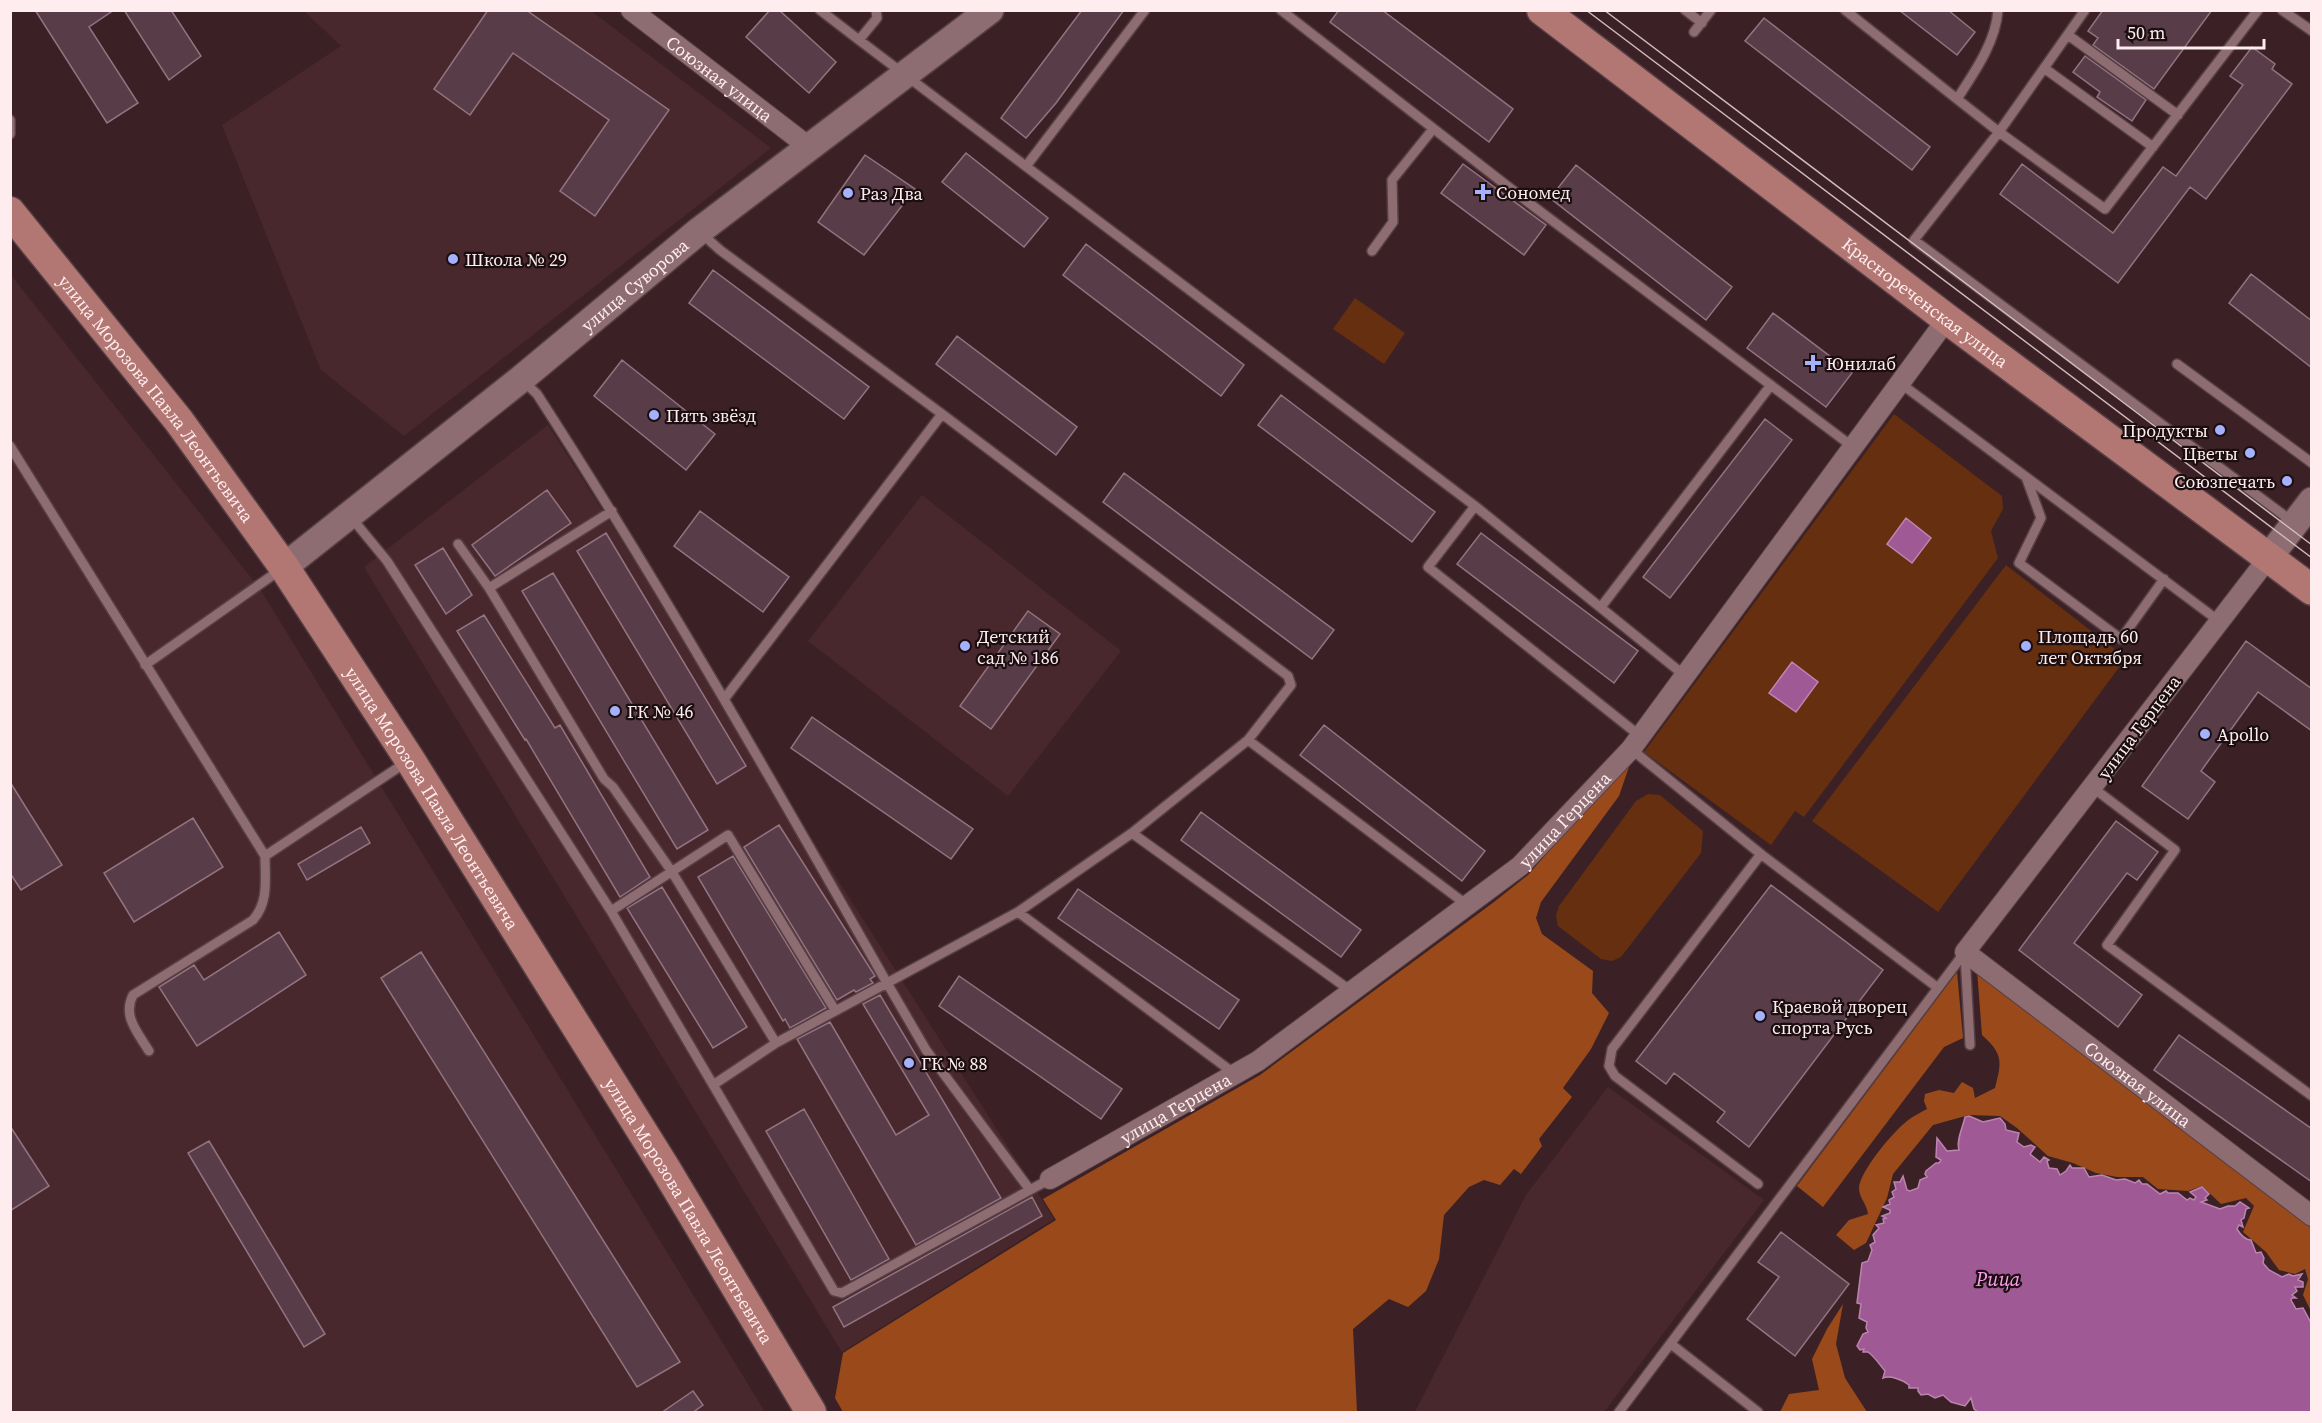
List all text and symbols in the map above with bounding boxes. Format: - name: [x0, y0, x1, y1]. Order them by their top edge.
- scale bar: [2118, 12, 2264, 50]
- text: 50 m: [2127, 20, 2165, 45]
- street label: Союзная улица: [661, 29, 779, 128]
- place label: Сономед: [1496, 180, 1571, 205]
- place label: Раз Два: [860, 181, 923, 206]
- marker: Сономед: [1474, 183, 1492, 201]
- marker: Раз Два: [841, 186, 855, 200]
- street label: Краснореченская улица: [1837, 231, 2014, 374]
- street label: улица Суворова: [575, 232, 694, 337]
- place label: Школа № 29: [465, 247, 567, 272]
- marker: Школа № 29: [446, 252, 460, 266]
- street label: улица Морозова Павла Леонтьевича: [53, 269, 261, 528]
- place label: Юнилаб: [1826, 351, 1896, 376]
- marker: Юнилаб: [1804, 354, 1822, 372]
- place label: Пять звёзд: [666, 403, 756, 428]
- marker: Пять звёзд: [647, 408, 661, 422]
- place label: Продукты: [2122, 418, 2208, 443]
- marker: Продукты: [2213, 423, 2227, 437]
- place label: Цветы: [2183, 441, 2238, 466]
- marker: Цветы: [2243, 446, 2257, 460]
- place label: Союзпечать: [2174, 469, 2275, 494]
- marker: Союзпечать: [2280, 474, 2294, 488]
- place label: Детский сад № 186: [977, 624, 1059, 670]
- place label: Площадь 60 лет Октября: [2038, 624, 2142, 670]
- marker: Детский сад № 186: [958, 639, 972, 653]
- marker: Площадь 60 лет Октября: [2019, 639, 2033, 653]
- street label: улица Морозова Павла Леонтьевича: [340, 661, 526, 935]
- street label: улица Герцена: [2092, 669, 2187, 784]
- place label: ГК № 46: [627, 699, 693, 724]
- marker: ГК № 46: [608, 704, 622, 718]
- place label: Apollo: [2217, 722, 2269, 747]
- marker: Apollo: [2198, 727, 2212, 741]
- street label: улица Герцена: [1512, 765, 1617, 873]
- place label: Краевой дворец спорта Русь: [1772, 994, 1907, 1040]
- marker: Краевой дворец спорта Русь: [1753, 1009, 1767, 1023]
- street label: Союзная улица: [2079, 1035, 2197, 1133]
- place label: ГК № 88: [921, 1051, 987, 1076]
- marker: ГК № 88: [902, 1056, 916, 1070]
- street label: улица Герцена: [1115, 1066, 1236, 1149]
- street label: улица Морозова Павла Леонтьевича: [599, 1072, 780, 1349]
- water label: Рица: [1975, 1265, 2021, 1293]

